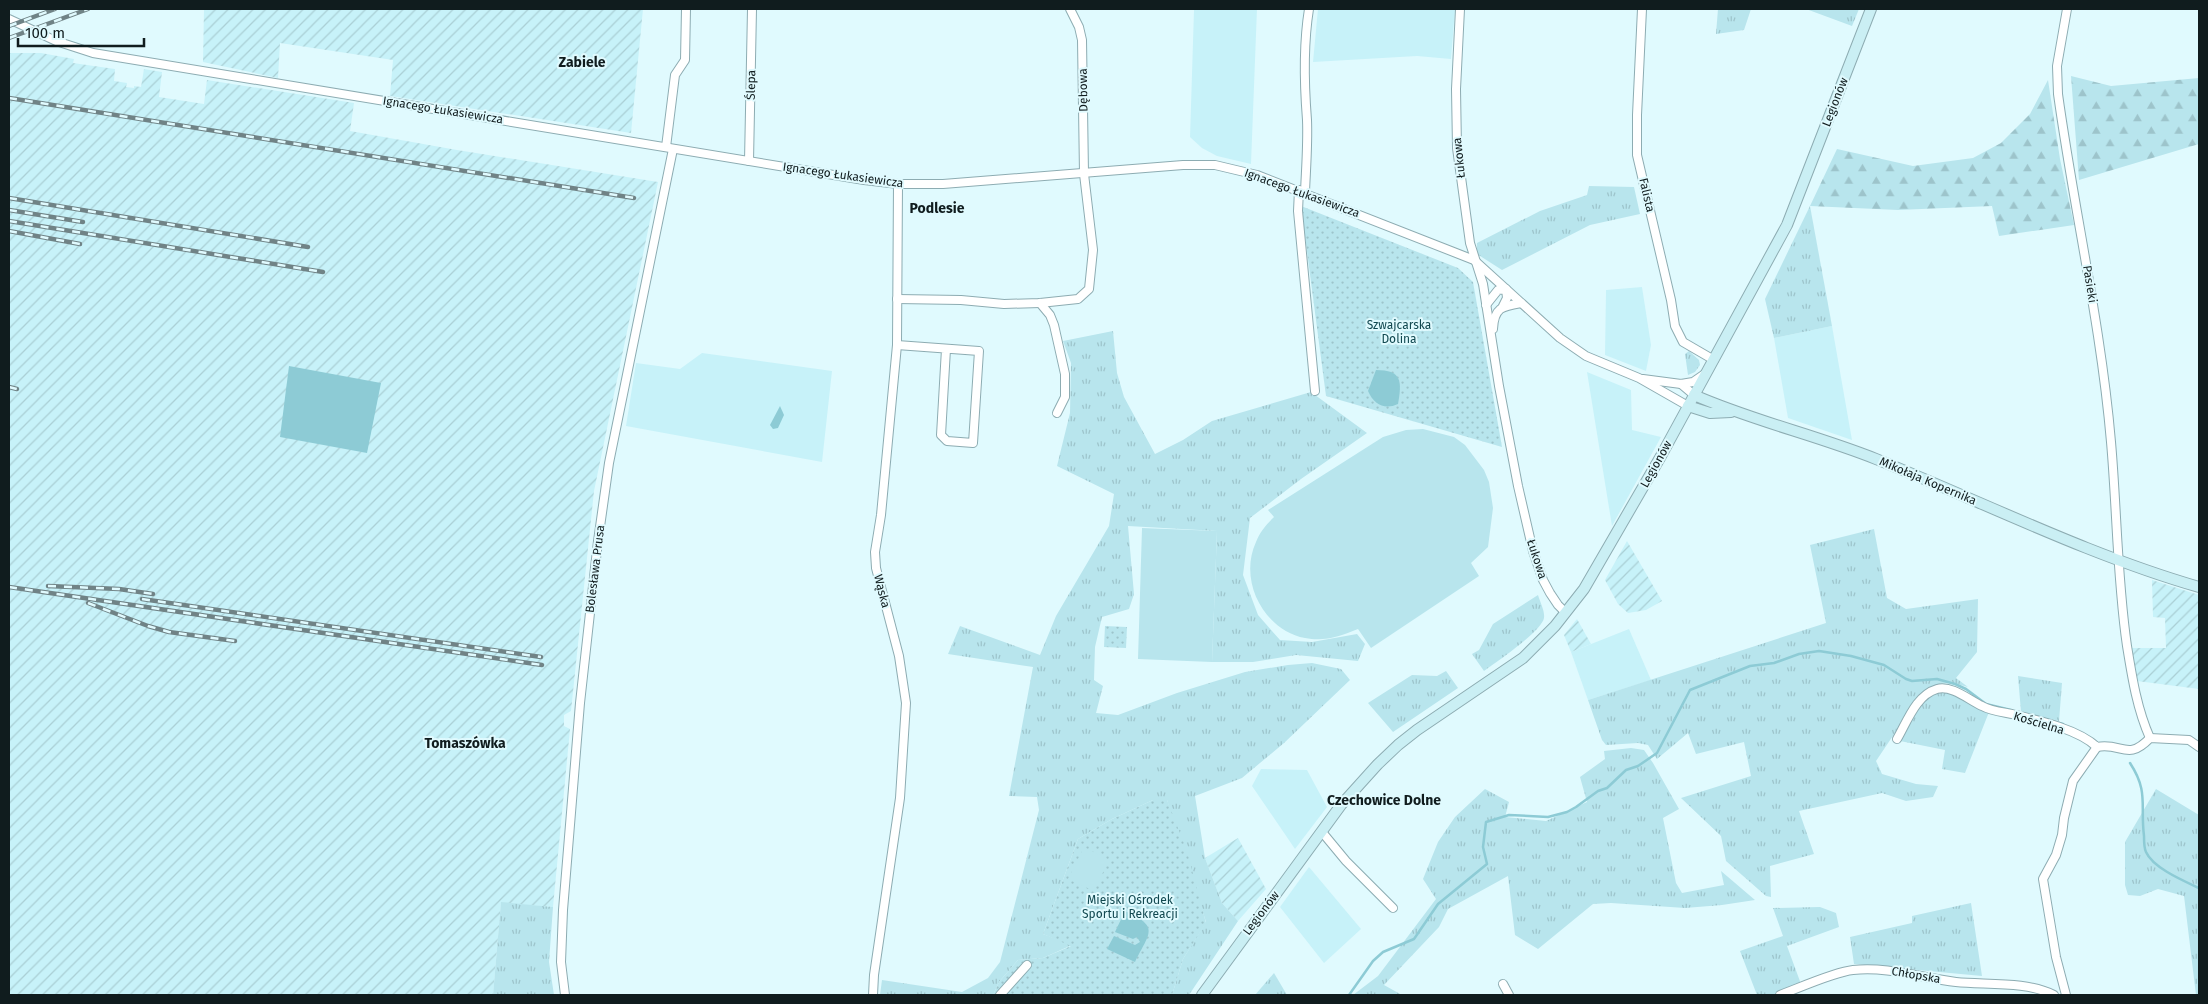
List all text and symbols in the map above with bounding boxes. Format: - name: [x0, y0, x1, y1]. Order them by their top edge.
- scale bar: [18, 15, 144, 47]
- text: 100 m: [25, 24, 65, 42]
- district label: Zabiele: [559, 54, 606, 71]
- street label: Dębowa: [1076, 68, 1090, 112]
- street label: Ślepa: [743, 70, 758, 100]
- street label: Legionów: [1819, 75, 1851, 129]
- street label: Ignacego Łukasiewicza: [382, 94, 504, 126]
- street label: Łukowa: [1450, 137, 1468, 179]
- street label: Ignacego Łukasiewicza: [782, 160, 904, 190]
- street label: Ignacego Łukasiewicza: [1242, 166, 1362, 220]
- street label: Falista: [1636, 176, 1658, 214]
- district label: Podlesie: [910, 200, 965, 217]
- street label: Pasieki: [2080, 264, 2100, 304]
- park label: Szwajcarska Dolina: [1367, 318, 1431, 346]
- street label: Legionów: [1637, 438, 1675, 490]
- street label: Mikołaja Kopernika: [1877, 454, 1979, 508]
- street label: Bolesława Prusa: [583, 524, 607, 614]
- street label: Łukowa: [1524, 537, 1550, 581]
- street label: Wąska: [871, 573, 893, 609]
- street label: Kościelna: [2012, 709, 2066, 737]
- district label: Tomaszówka: [424, 735, 506, 752]
- district label: Czechowice Dolne: [1327, 792, 1441, 809]
- street label: Legionów: [1240, 888, 1282, 938]
- park label: Miejski Ośrodek Sportu i Rekreacji: [1082, 893, 1178, 921]
- street label: Chłopska: [1890, 964, 1942, 986]

